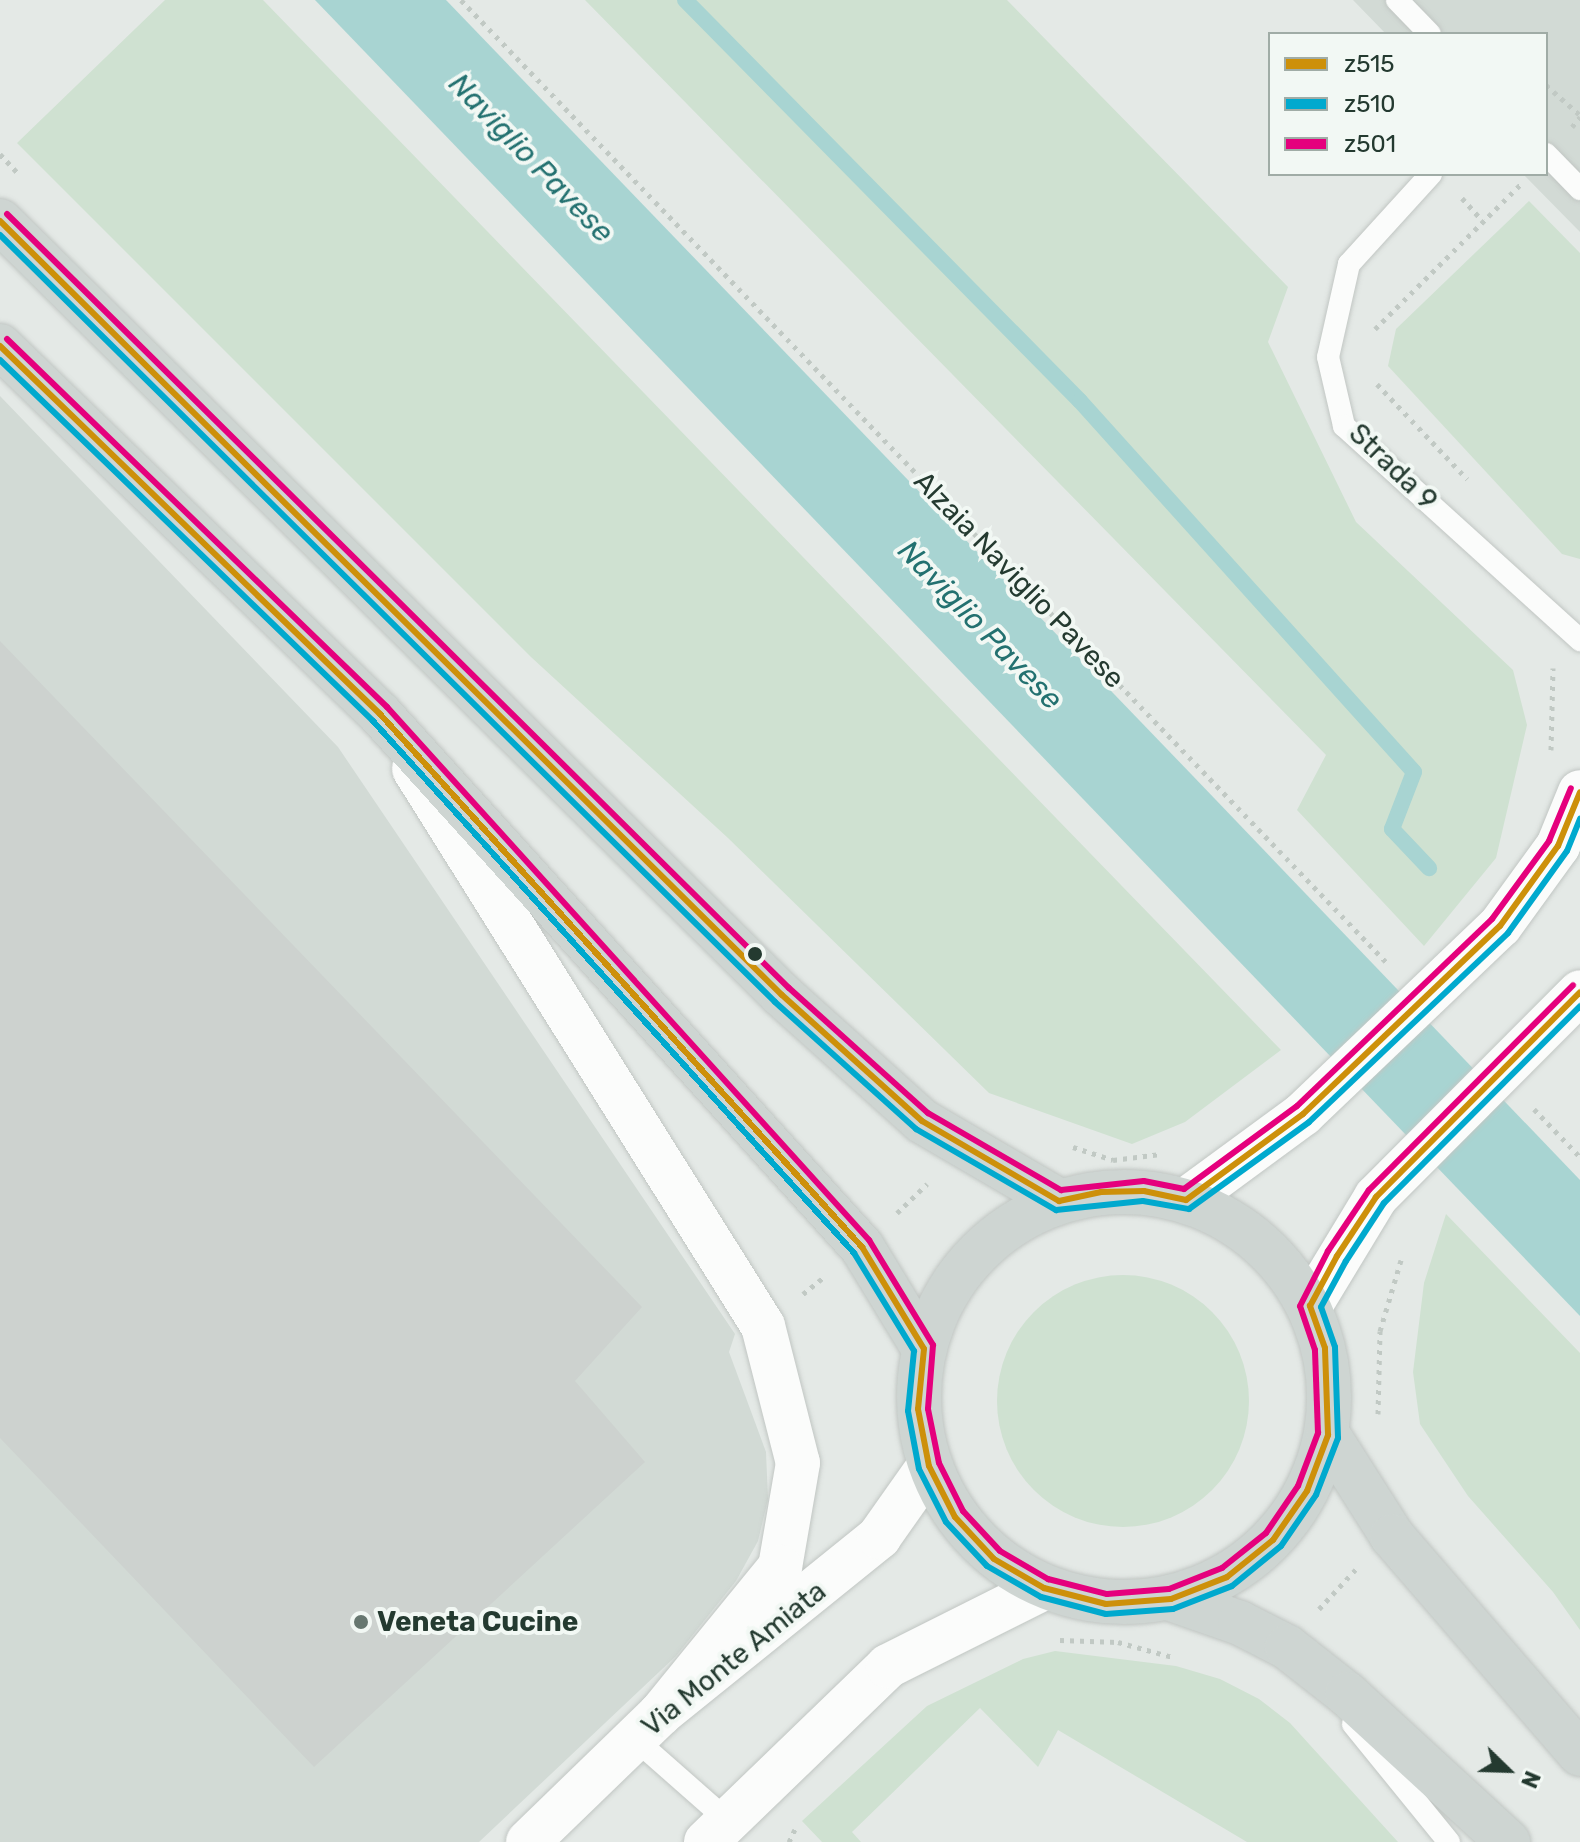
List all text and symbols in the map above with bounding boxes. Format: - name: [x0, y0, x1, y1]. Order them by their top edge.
- legend: [1268, 32, 1548, 176]
- text: z515: [1344, 50, 1395, 78]
- water label: Naviglio Pavese: [441, 66, 621, 250]
- text: z510: [1344, 90, 1396, 118]
- text: z501: [1344, 130, 1396, 158]
- street label: Strada 9: [1342, 417, 1444, 517]
- street label: Alzaia Naviglio Pavese: [907, 465, 1131, 695]
- water label: Naviglio Pavese: [890, 533, 1070, 717]
- unlabelled marker: [747, 946, 763, 962]
- street label: Via Monte Amiata: [635, 1574, 833, 1744]
- place label: Veneta Cucine: [377, 1605, 578, 1639]
- marker: Veneta Cucine: [352, 1613, 370, 1631]
- north arrow: [1468, 1730, 1548, 1810]
- text: N: [1515, 1767, 1546, 1792]

